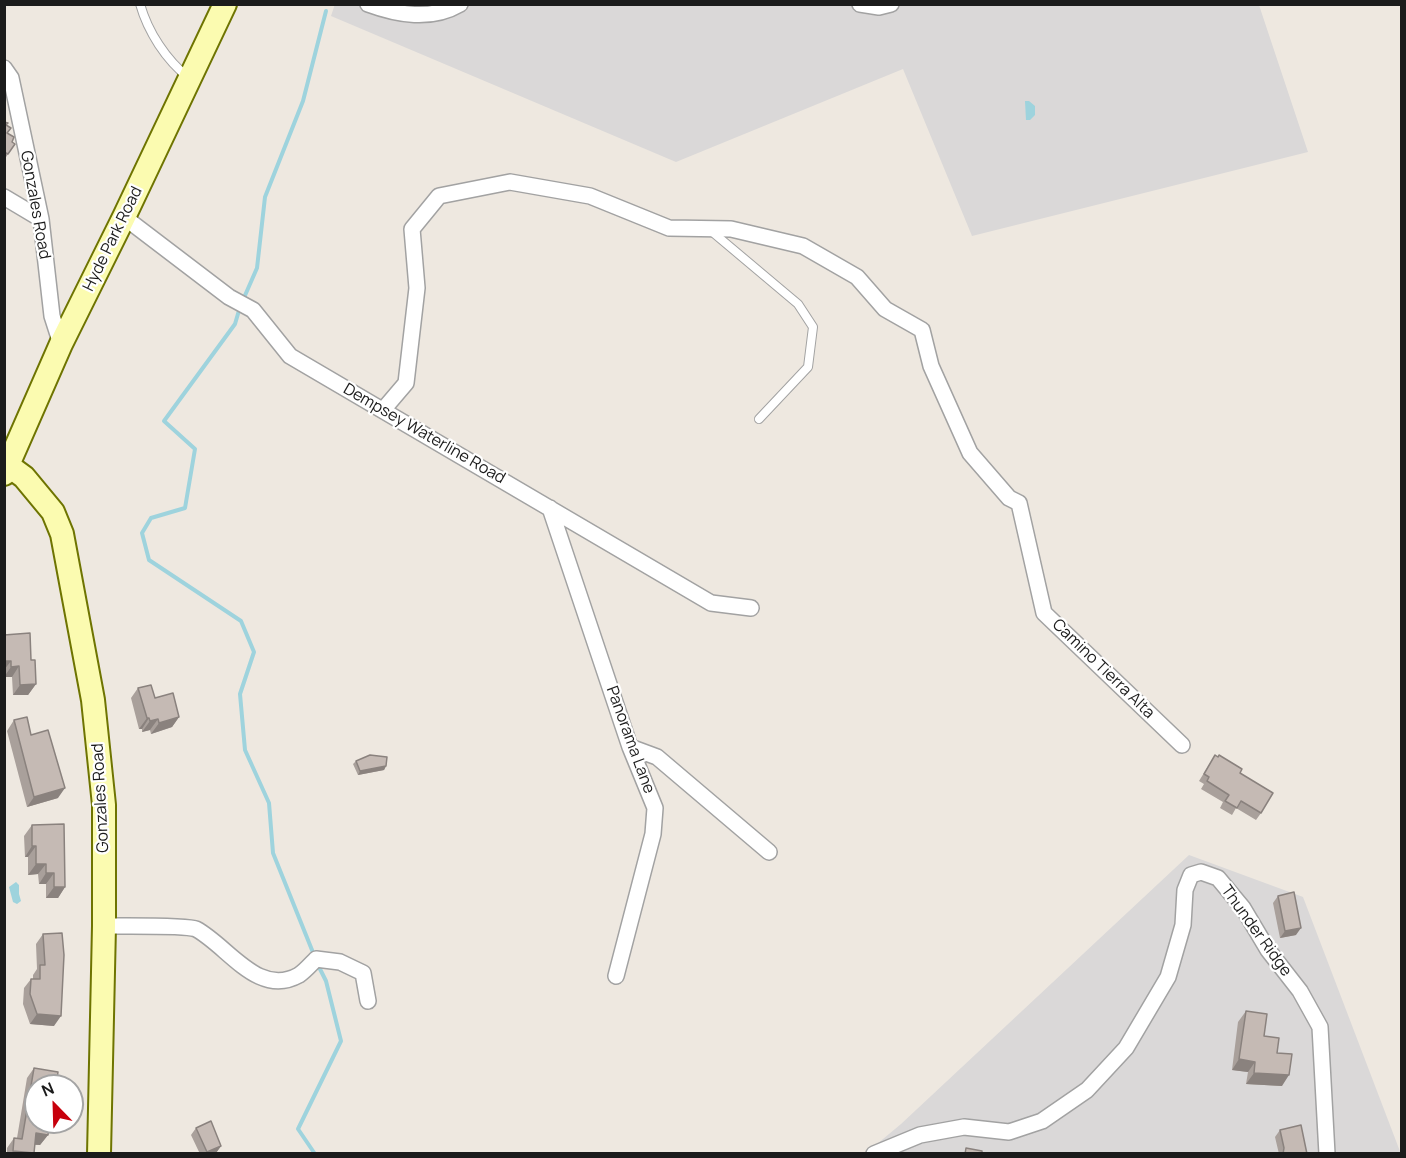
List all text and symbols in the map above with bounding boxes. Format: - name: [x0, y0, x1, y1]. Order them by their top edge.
- street label: Gonzales Road: [16, 149, 54, 261]
- street label: Hyde Park Road: [79, 184, 147, 294]
- street label: Dempsey Waterline Road: [340, 380, 508, 488]
- street label: Camino Tierra Alta: [1048, 615, 1158, 723]
- street label: Panorama Lane: [602, 684, 658, 796]
- street label: Gonzales Road: [89, 743, 113, 853]
- street label: Thunder Ridge: [1217, 882, 1295, 980]
- north arrow: [24, 1074, 84, 1134]
- text: N: [38, 1077, 57, 1102]

